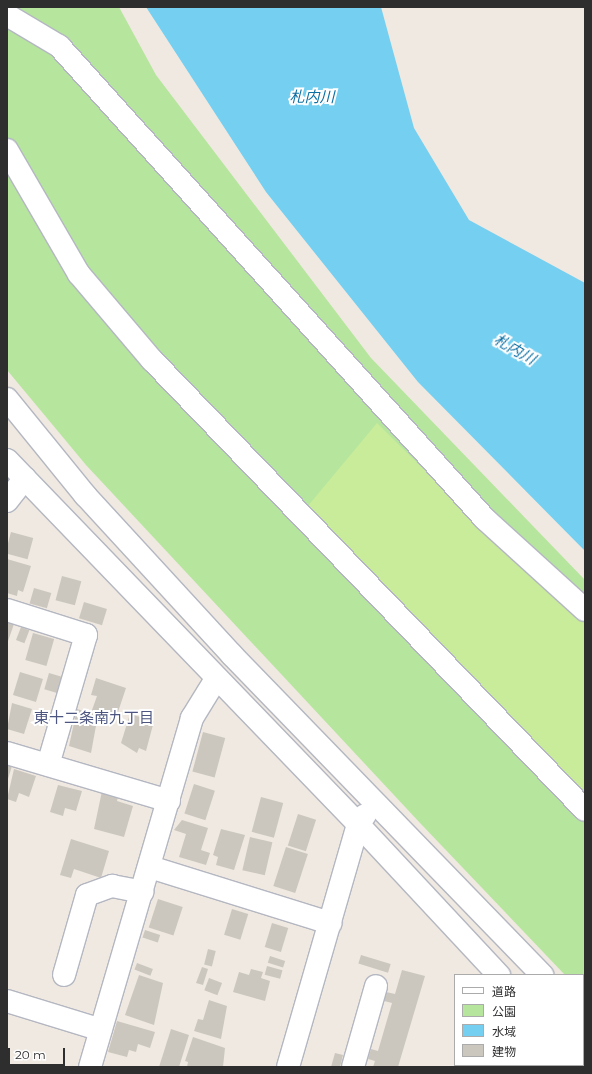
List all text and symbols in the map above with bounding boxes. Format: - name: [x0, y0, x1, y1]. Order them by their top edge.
- water label: 札内川: [290, 88, 334, 106]
- water label: 札内川: [491, 330, 539, 368]
- district label: 東十二条南九丁目: [34, 709, 154, 727]
- legend: [454, 974, 584, 1066]
- text: 道路: [492, 984, 516, 999]
- text: 公園: [492, 1004, 516, 1019]
- text: 水域: [492, 1024, 516, 1039]
- scale bar: [10, 1040, 67, 1066]
- text: 建物: [492, 1044, 516, 1059]
- text: 20 m: [15, 1047, 46, 1062]

